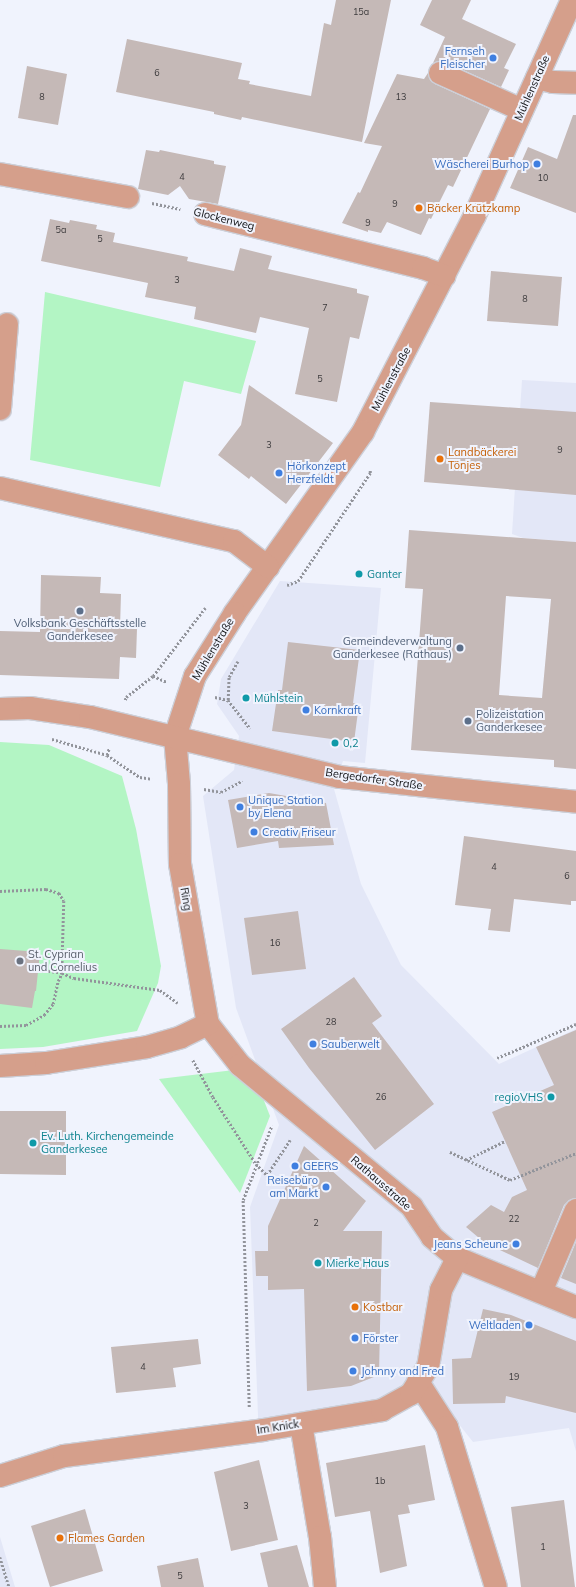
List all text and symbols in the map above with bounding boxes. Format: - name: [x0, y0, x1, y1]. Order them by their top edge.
- house number: 15a: [353, 7, 369, 17]
- place label: Fernseh Fleischer: [440, 45, 485, 71]
- marker: Fernseh Fleischer: [488, 53, 498, 63]
- street label: Mühlenstraße: [512, 53, 552, 123]
- house number: 6: [154, 68, 160, 78]
- house number: 8: [39, 92, 45, 102]
- house number: 13: [396, 92, 406, 102]
- place label: Wäscherei Burhop: [434, 157, 529, 171]
- marker: Wäscherei Burhop: [532, 159, 542, 169]
- house number: 4: [179, 172, 185, 182]
- house number: 10: [538, 173, 548, 183]
- house number: 9: [392, 199, 398, 209]
- place label: Bäcker Krützkamp: [427, 201, 520, 215]
- marker: Bäcker Krützkamp: [414, 203, 424, 213]
- street label: Glockenweg: [192, 205, 256, 233]
- house number: 9: [365, 218, 371, 228]
- house number: 5a: [56, 225, 66, 235]
- house number: 5: [97, 234, 103, 244]
- house number: 3: [174, 275, 180, 285]
- house number: 8: [522, 294, 528, 304]
- house number: 7: [322, 303, 328, 313]
- street label: Mühlenstraße: [369, 345, 413, 413]
- house number: 5: [317, 374, 323, 384]
- house number: 3: [266, 440, 272, 450]
- house number: 9: [557, 445, 563, 455]
- place label: Landbäckerei Tönjes: [448, 446, 516, 472]
- marker: Landbäckerei Tönjes: [435, 454, 445, 464]
- place label: Hörkonzept Herzfeldt: [287, 460, 346, 486]
- marker: Hörkonzept Herzfeldt: [274, 468, 284, 478]
- place label: Ganter: [367, 567, 402, 581]
- marker: Ganter: [354, 569, 364, 579]
- marker: Volksbank Geschäftsstelle Ganderkesee: [75, 606, 85, 616]
- street label: Mühlenstraße: [189, 616, 237, 682]
- place label: Volksbank Geschäftsstelle Ganderkesee: [14, 617, 146, 643]
- place label: Gemeindeverwaltung Ganderkesee (Rathaus): [333, 635, 452, 661]
- marker: Gemeindeverwaltung Ganderkesee (Rathaus): [455, 643, 465, 653]
- place label: Mühlstein: [254, 691, 303, 705]
- marker: Mühlstein: [241, 693, 251, 703]
- place label: Kornkraft: [314, 703, 361, 717]
- marker: Kornkraft: [301, 705, 311, 715]
- place label: Polizeistation Ganderkesee: [476, 708, 544, 734]
- marker: Polizeistation Ganderkesee: [463, 716, 473, 726]
- place label: 0,2: [343, 736, 359, 750]
- marker: 0,2: [330, 738, 340, 748]
- street label: Bergedorfer Straße: [325, 766, 423, 792]
- place label: Unique Station by Elena: [248, 794, 323, 820]
- marker: Unique Station by Elena: [235, 802, 245, 812]
- place label: Creativ Friseur: [262, 825, 336, 839]
- marker: Creativ Friseur: [249, 827, 259, 837]
- house number: 4: [491, 862, 497, 872]
- house number: 6: [564, 871, 570, 881]
- street label: Ring: [177, 886, 195, 912]
- house number: 16: [270, 938, 280, 948]
- place label: St. Cyprian und Cornelius: [28, 948, 97, 974]
- marker: St. Cyprian und Cornelius: [15, 956, 25, 966]
- house number: 28: [326, 1017, 336, 1027]
- place label: Sauberwelt: [321, 1037, 380, 1051]
- marker: Sauberwelt: [308, 1039, 318, 1049]
- place label: regioVHS: [495, 1090, 543, 1104]
- house number: 26: [376, 1092, 386, 1102]
- marker: regioVHS: [546, 1092, 556, 1102]
- place label: Ev. Luth. Kirchengemeinde Ganderkesee: [41, 1130, 174, 1156]
- marker: Ev. Luth. Kirchengemeinde Ganderkesee: [28, 1138, 38, 1148]
- street label: Rathausstraße: [348, 1153, 414, 1213]
- place label: GEERS: [303, 1159, 338, 1173]
- marker: GEERS: [290, 1161, 300, 1171]
- place label: Reisebüro am Markt: [267, 1174, 318, 1200]
- marker: Reisebüro am Markt: [321, 1182, 331, 1192]
- house number: 22: [509, 1214, 519, 1224]
- house number: 2: [313, 1218, 319, 1228]
- place label: Jeans Scheune: [434, 1237, 508, 1251]
- marker: Jeans Scheune: [511, 1239, 521, 1249]
- place label: Mierke Haus: [326, 1256, 389, 1270]
- marker: Mierke Haus: [313, 1258, 323, 1268]
- place label: Kostbar: [363, 1300, 403, 1314]
- marker: Kostbar: [350, 1302, 360, 1312]
- place label: Weltladen: [469, 1318, 521, 1332]
- marker: Weltladen: [524, 1320, 534, 1330]
- place label: Förster: [363, 1331, 398, 1345]
- marker: Förster: [350, 1333, 360, 1343]
- house number: 4: [140, 1362, 146, 1372]
- place label: Johnny and Fred: [361, 1364, 444, 1378]
- marker: Johnny and Fred: [348, 1366, 358, 1376]
- house number: 19: [509, 1372, 519, 1382]
- street label: Im Knick: [256, 1417, 300, 1437]
- house number: 1b: [375, 1476, 385, 1486]
- house number: 3: [243, 1501, 249, 1511]
- place label: Flames Garden: [68, 1531, 145, 1545]
- marker: Flames Garden: [55, 1533, 65, 1543]
- house number: 1: [540, 1542, 546, 1552]
- house number: 5: [177, 1571, 183, 1581]

